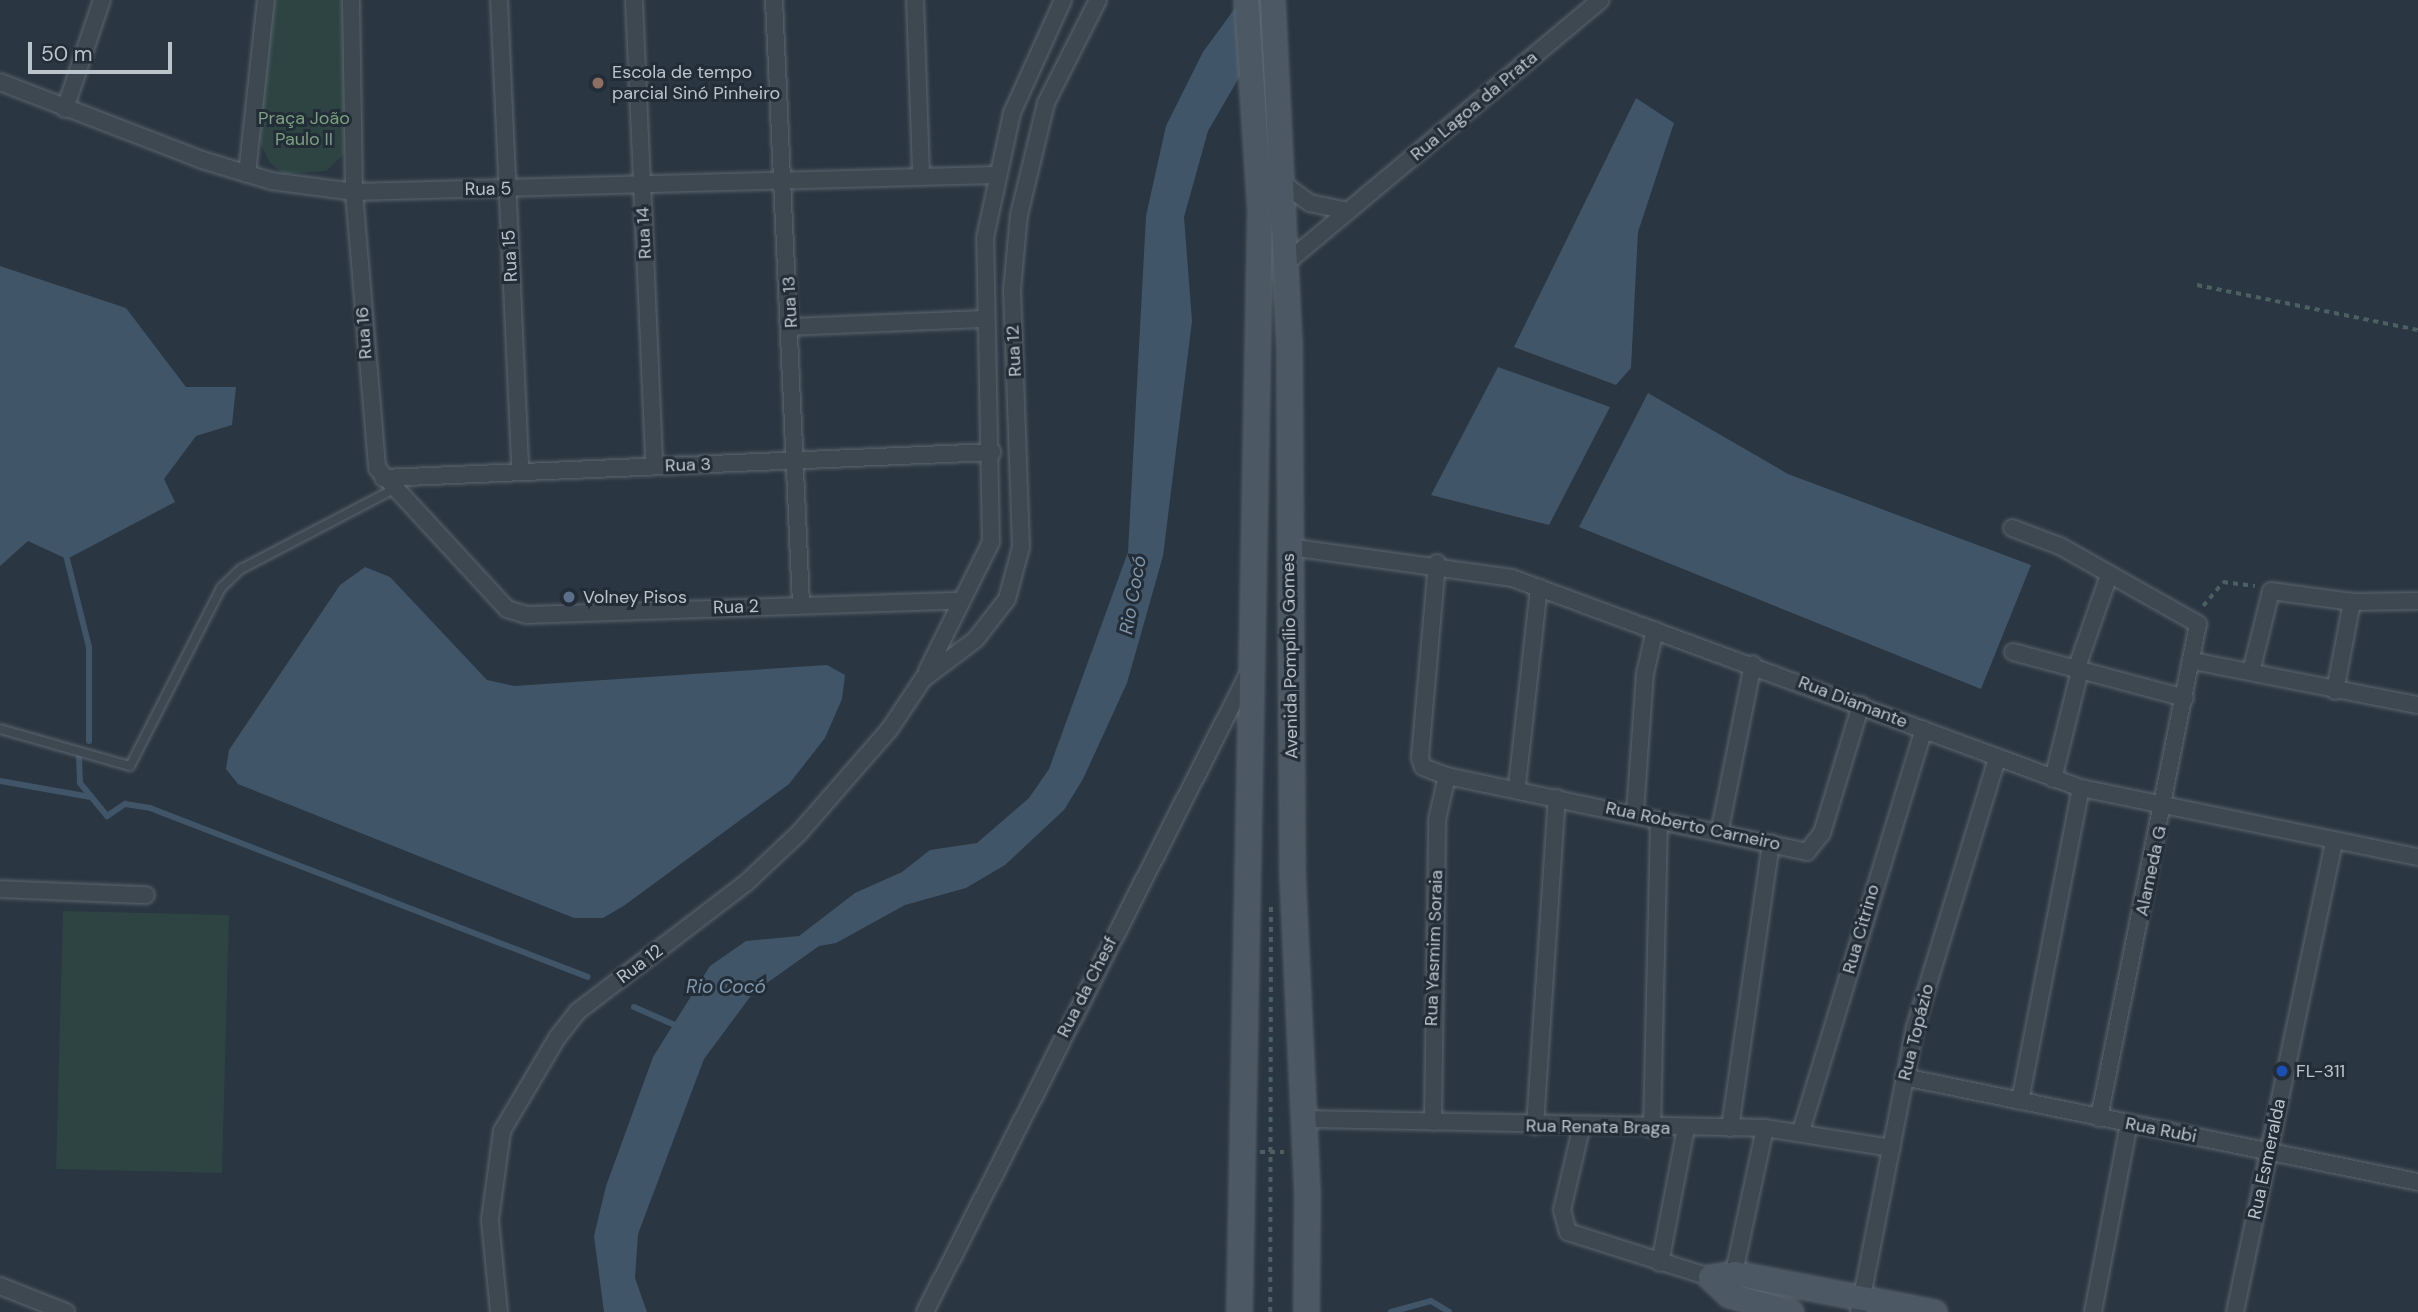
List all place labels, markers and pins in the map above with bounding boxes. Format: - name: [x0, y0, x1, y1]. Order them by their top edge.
- place label: Escola de tempo parcial Sinó Pinheiro: [612, 62, 780, 104]
- marker: Escola de tempo parcial Sinó Pinheiro: [590, 75, 606, 91]
- place label: Volney Pisos: [583, 586, 687, 608]
- marker: Volney Pisos: [561, 589, 577, 605]
- place label: FL-311: [2296, 1060, 2345, 1082]
- marker: FL-311: [2274, 1063, 2290, 1079]

